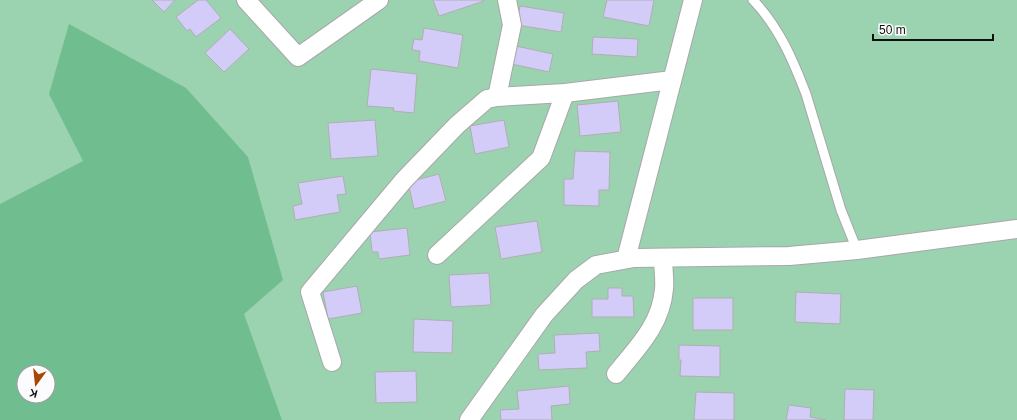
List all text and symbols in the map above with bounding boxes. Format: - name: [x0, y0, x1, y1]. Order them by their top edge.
- scale bar: [873, 16, 993, 42]
- text: 50 m: [879, 23, 906, 37]
- north arrow: [16, 364, 56, 404]
- text: K: [28, 387, 39, 400]

